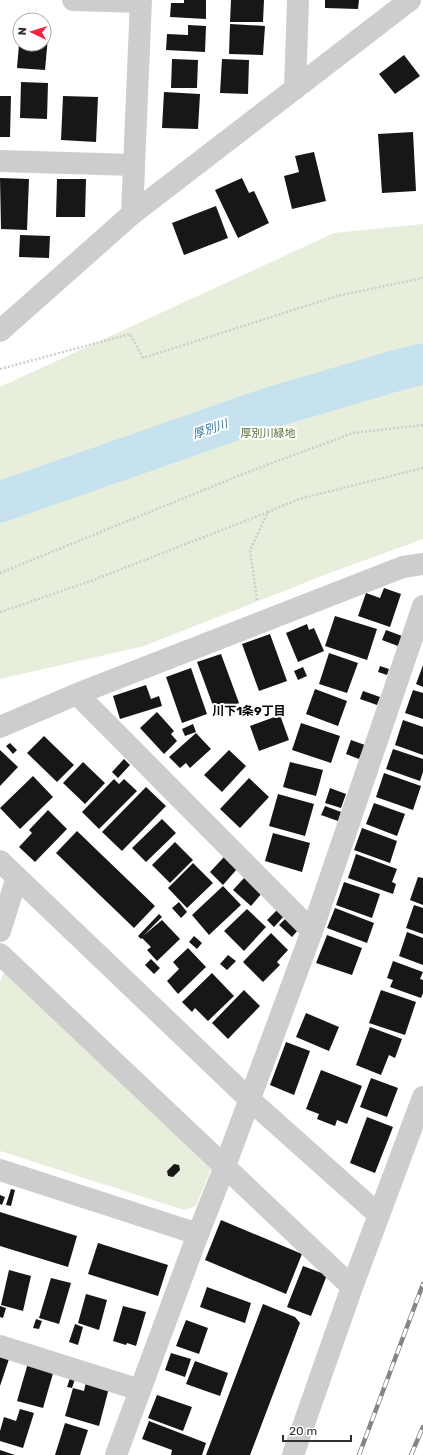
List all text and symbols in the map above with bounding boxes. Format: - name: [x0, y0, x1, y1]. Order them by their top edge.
- north arrow: [12, 12, 52, 52]
- text: N: [16, 27, 29, 36]
- water label: 厚別川: [191, 416, 231, 441]
- park label: 厚別川緑地: [241, 427, 296, 440]
- district label: 川下1条9丁目: [212, 704, 286, 718]
- scale bar: [283, 1417, 351, 1443]
- text: 20 m: [289, 1424, 317, 1438]

